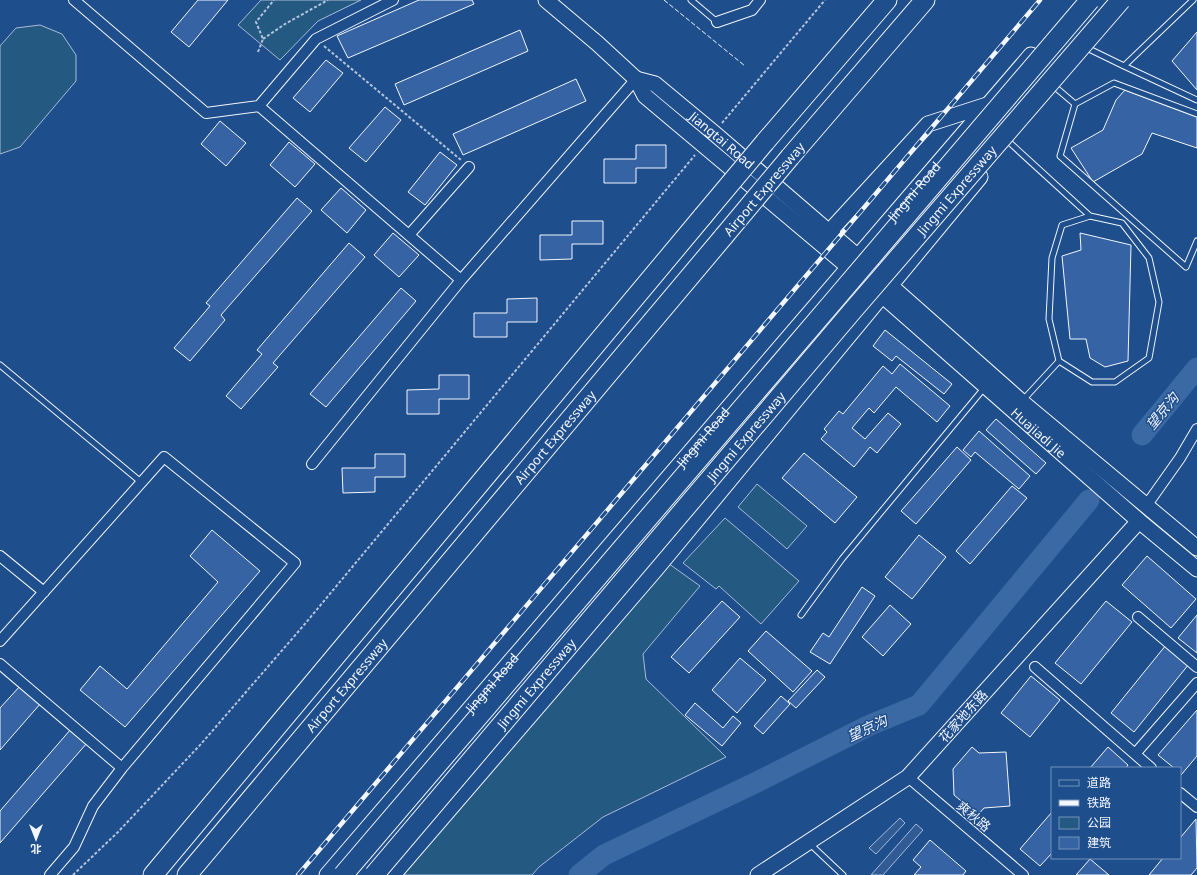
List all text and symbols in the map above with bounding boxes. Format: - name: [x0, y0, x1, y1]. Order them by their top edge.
- street label: Jiangtai Road: [684, 106, 758, 173]
- street label: Airport Expressway: [719, 138, 809, 240]
- street label: Jingmi Expressway: [911, 141, 1001, 240]
- street label: Jingmi Road: [882, 158, 945, 227]
- street label: Airport Expressway: [510, 386, 600, 488]
- street label: Jingmi Expressway: [701, 387, 790, 487]
- water label: 望京沟: [1141, 387, 1184, 433]
- street label: Huajiadi Jie: [1007, 403, 1070, 462]
- street label: Jingmi Road: [671, 404, 734, 472]
- street label: Airport Expressway: [302, 634, 392, 736]
- street label: Jingmi Expressway: [492, 634, 580, 734]
- street label: Jingmi Road: [460, 649, 522, 718]
- street label: 花家地东路: [935, 686, 991, 746]
- water label: 望京沟: [844, 710, 892, 745]
- legend: [1051, 767, 1181, 859]
- text: 道路: [1087, 774, 1111, 791]
- text: 铁路: [1087, 794, 1111, 811]
- street label: 爽秋路: [953, 797, 995, 835]
- text: 公园: [1087, 814, 1111, 831]
- north arrow: [16, 819, 56, 859]
- text: 建筑: [1087, 834, 1111, 851]
- text: 北: [31, 842, 42, 857]

